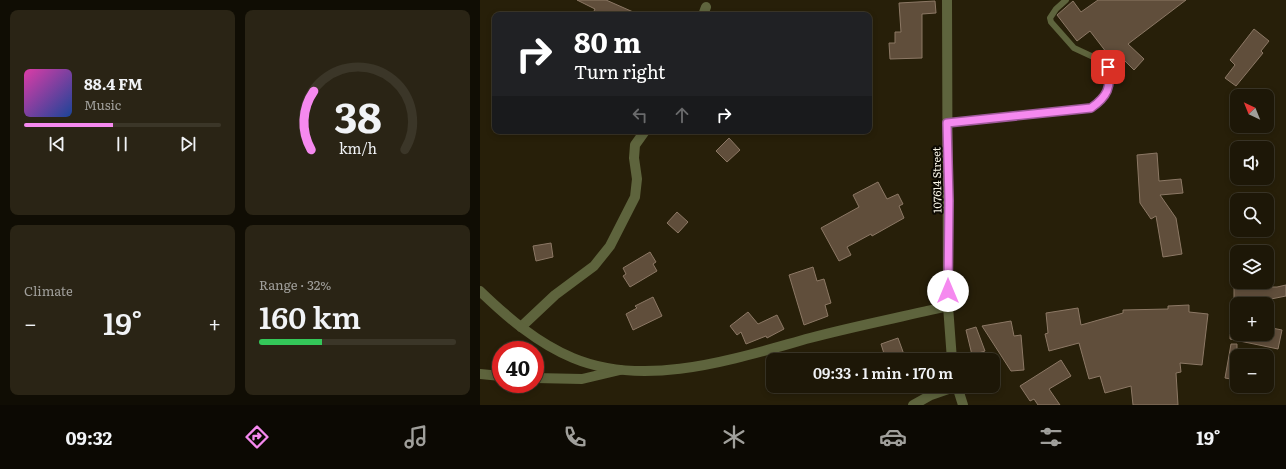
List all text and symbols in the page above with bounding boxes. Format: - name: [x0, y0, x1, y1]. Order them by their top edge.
- text: 80 m: [574, 20, 641, 62]
- icon: right: [508, 28, 560, 80]
- pin: [1091, 50, 1125, 84]
- icon: arrive: [1097, 56, 1119, 78]
- text: Turn right: [574, 58, 665, 85]
- text: 88.4 FM: [84, 72, 143, 95]
- text: 38: [334, 84, 381, 146]
- north arrow: [1230, 89, 1274, 133]
- map controls: [1230, 89, 1274, 393]
- text: Music: [84, 95, 121, 114]
- icon: left: [629, 104, 651, 126]
- icon: ahead: [671, 104, 693, 126]
- icon: right: [713, 104, 735, 126]
- icon: previous: [46, 133, 68, 155]
- icon: pause: [111, 133, 133, 155]
- icon: next: [177, 133, 199, 155]
- text: km/h: [338, 137, 377, 158]
- button: sound: [1230, 141, 1274, 185]
- street label: 107614 Street: [927, 146, 945, 213]
- button: search: [1230, 193, 1274, 237]
- button: layers: [1230, 245, 1274, 289]
- position arrow: [927, 270, 969, 312]
- text: Range · 32%: [259, 275, 331, 294]
- text: Climate: [24, 281, 73, 300]
- text: 160 km: [259, 294, 361, 338]
- button: +: [1230, 297, 1274, 341]
- text: 19°: [103, 300, 142, 344]
- text: −: [24, 306, 37, 339]
- text: +: [208, 306, 221, 339]
- speed limit sign: 40: [492, 341, 544, 393]
- button: −: [1230, 349, 1274, 393]
- text: 09:33 · 1 min · 170 m: [813, 361, 953, 384]
- icon: directions: [243, 423, 271, 451]
- icon: music: [402, 423, 430, 451]
- icon: phone: [561, 423, 589, 451]
- icon: climate: [720, 423, 748, 451]
- icon: car: [879, 423, 907, 451]
- icon: filters: [1037, 423, 1065, 451]
- text: 09:32: [65, 424, 112, 451]
- text: 19°: [1196, 424, 1220, 451]

